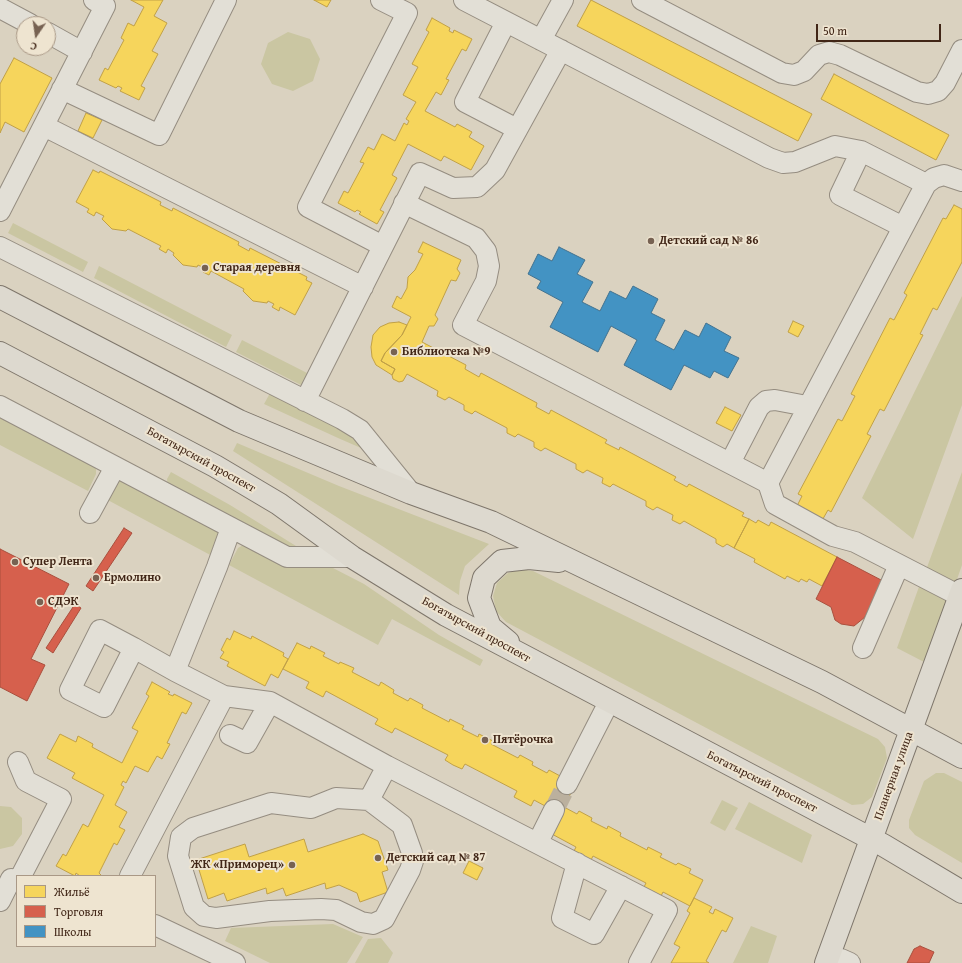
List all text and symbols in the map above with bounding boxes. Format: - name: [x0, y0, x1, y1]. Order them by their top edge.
- north arrow: [16, 16, 56, 56]
- scale bar: [818, 16, 943, 42]
- text: 50 m: [823, 22, 847, 39]
- text: С: [29, 38, 38, 55]
- place label: Детский сад № 86: [659, 234, 758, 248]
- marker: Детский сад № 86: [646, 236, 656, 246]
- place label: Старая деревня: [213, 261, 300, 275]
- marker: Старая деревня: [200, 263, 210, 273]
- place label: Библиотека №9: [402, 345, 490, 359]
- marker: Библиотека №9: [389, 347, 399, 357]
- street label: Богатырский проспект: [144, 424, 258, 496]
- place label: Супер Лента: [23, 555, 92, 569]
- marker: Супер Лента: [10, 557, 20, 567]
- place label: Ермолино: [104, 571, 161, 585]
- marker: Ермолино: [91, 573, 101, 583]
- street label: Богатырский проспект: [419, 594, 533, 666]
- place label: СДЭК: [48, 595, 79, 609]
- marker: СДЭК: [35, 597, 45, 607]
- street label: Планерная улица: [871, 730, 917, 822]
- place label: Пятёрочка: [493, 733, 553, 747]
- marker: Пятёрочка: [480, 735, 490, 745]
- street label: Богатырский проспект: [704, 748, 820, 816]
- place label: Детский сад № 87: [386, 851, 485, 865]
- marker: Детский сад № 87: [373, 853, 383, 863]
- place label: ЖК «Приморец»: [191, 858, 284, 872]
- marker: ЖК «Приморец»: [287, 860, 297, 870]
- legend: [16, 875, 156, 947]
- text: Жильё: [54, 883, 90, 900]
- text: Торговля: [54, 903, 103, 920]
- text: Школы: [54, 923, 91, 940]

